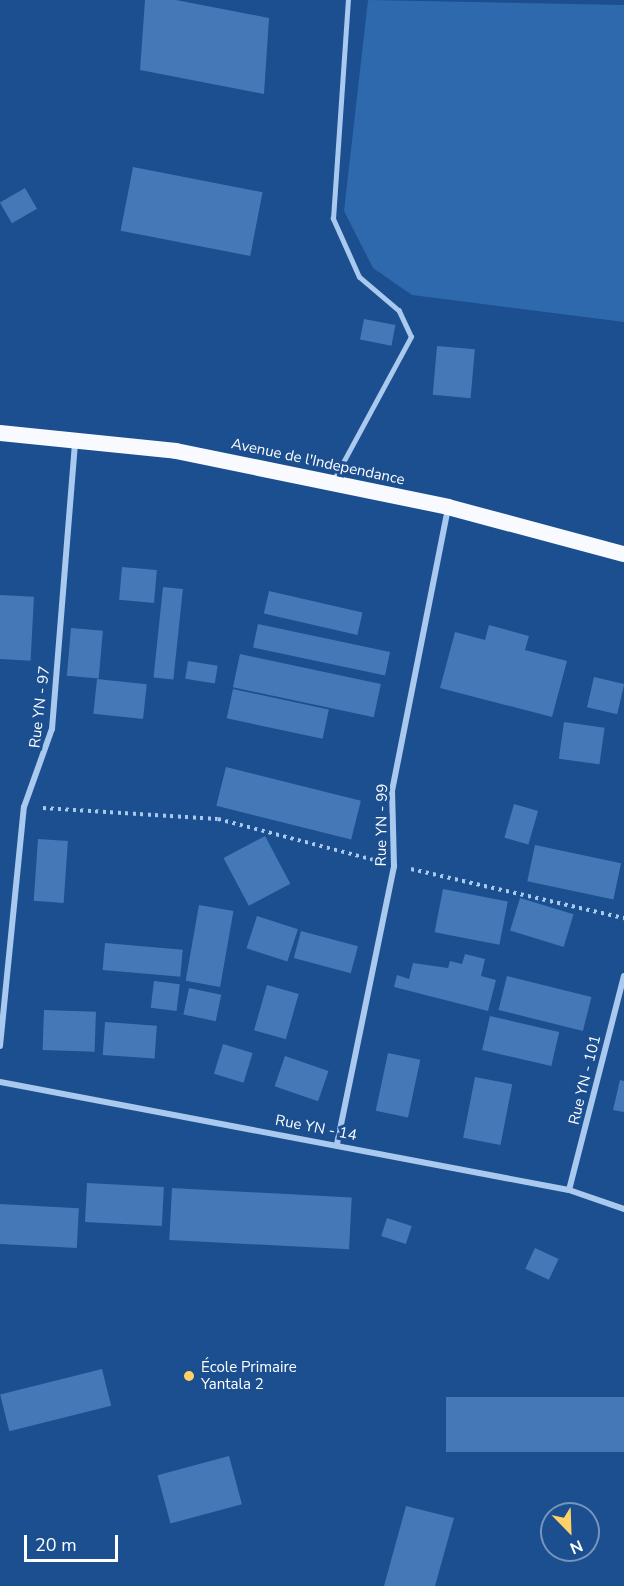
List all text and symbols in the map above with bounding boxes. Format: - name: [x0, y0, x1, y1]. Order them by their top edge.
- street label: Avenue de l'Independance: [230, 435, 406, 489]
- street label: Rue YN - 97: [26, 665, 54, 749]
- street label: Rue YN - 99: [372, 784, 392, 866]
- street label: Rue YN - 101: [565, 1033, 605, 1127]
- street label: Rue YN - 14: [274, 1111, 358, 1145]
- place label: École Primaire Yantala 2: [201, 1358, 297, 1393]
- marker: École Primaire Yantala 2: [182, 1369, 196, 1383]
- north arrow: [540, 1502, 600, 1562]
- scale bar: [27, 1523, 122, 1561]
- text: 20 m: [35, 1533, 77, 1557]
- text: N: [566, 1534, 586, 1559]

